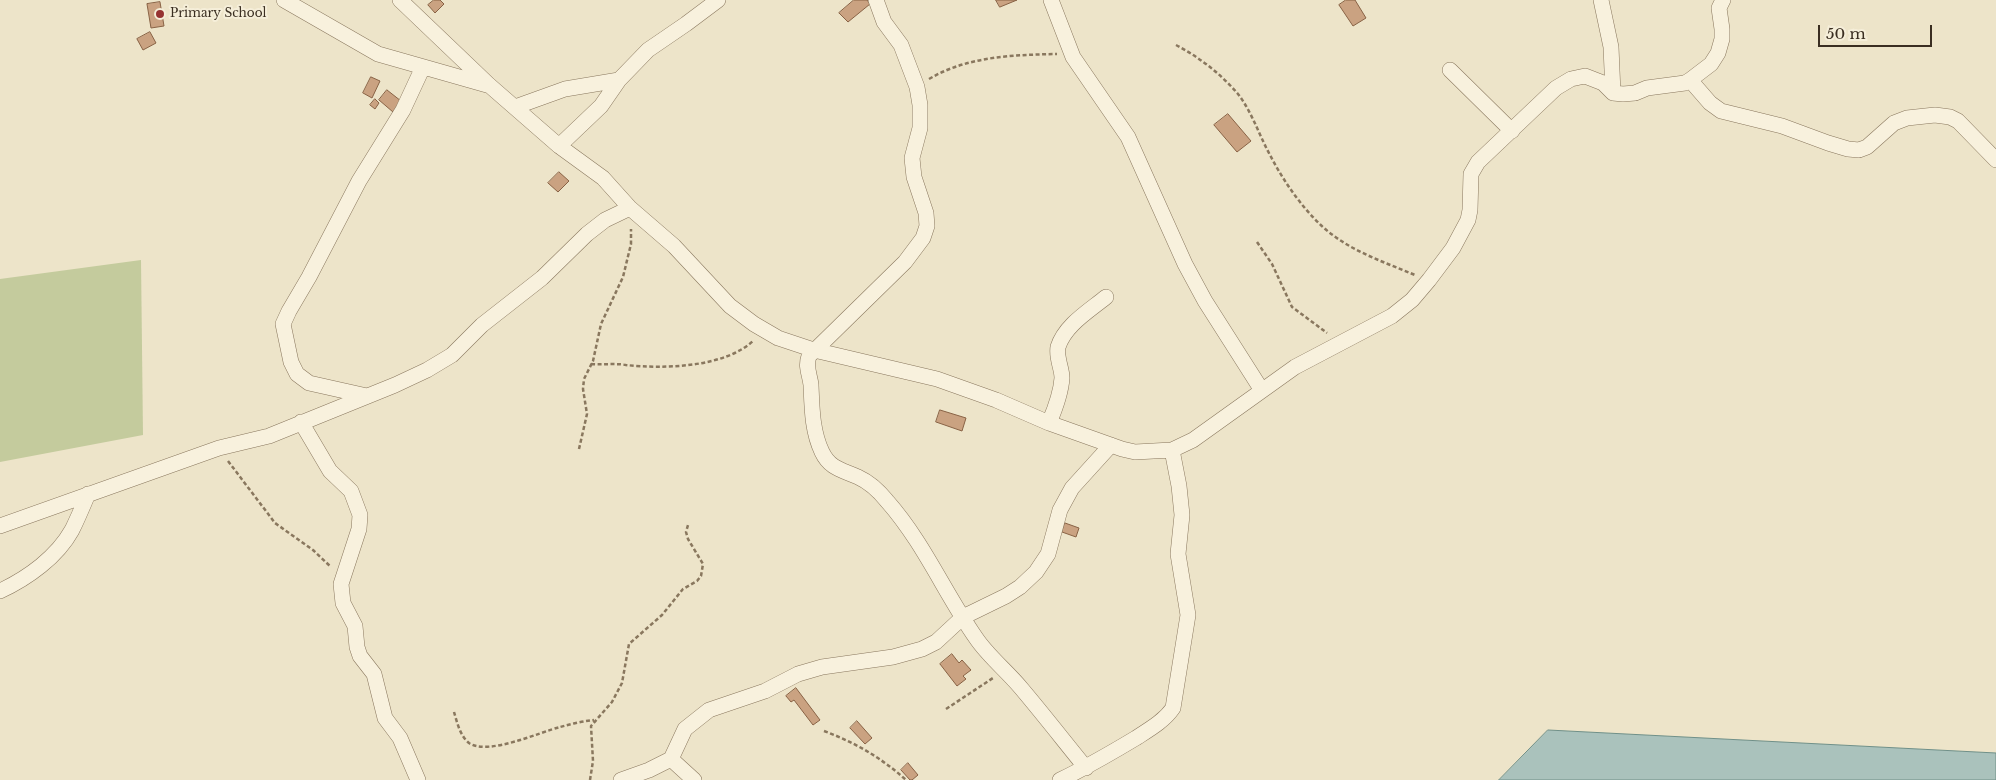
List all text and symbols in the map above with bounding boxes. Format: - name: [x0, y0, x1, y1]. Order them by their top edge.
- place label: Primary School: [170, 7, 266, 21]
- marker: Primary School: [154, 8, 166, 20]
- scale bar: [1821, 15, 1935, 47]
- text: 50 m: [1826, 24, 1866, 43]

